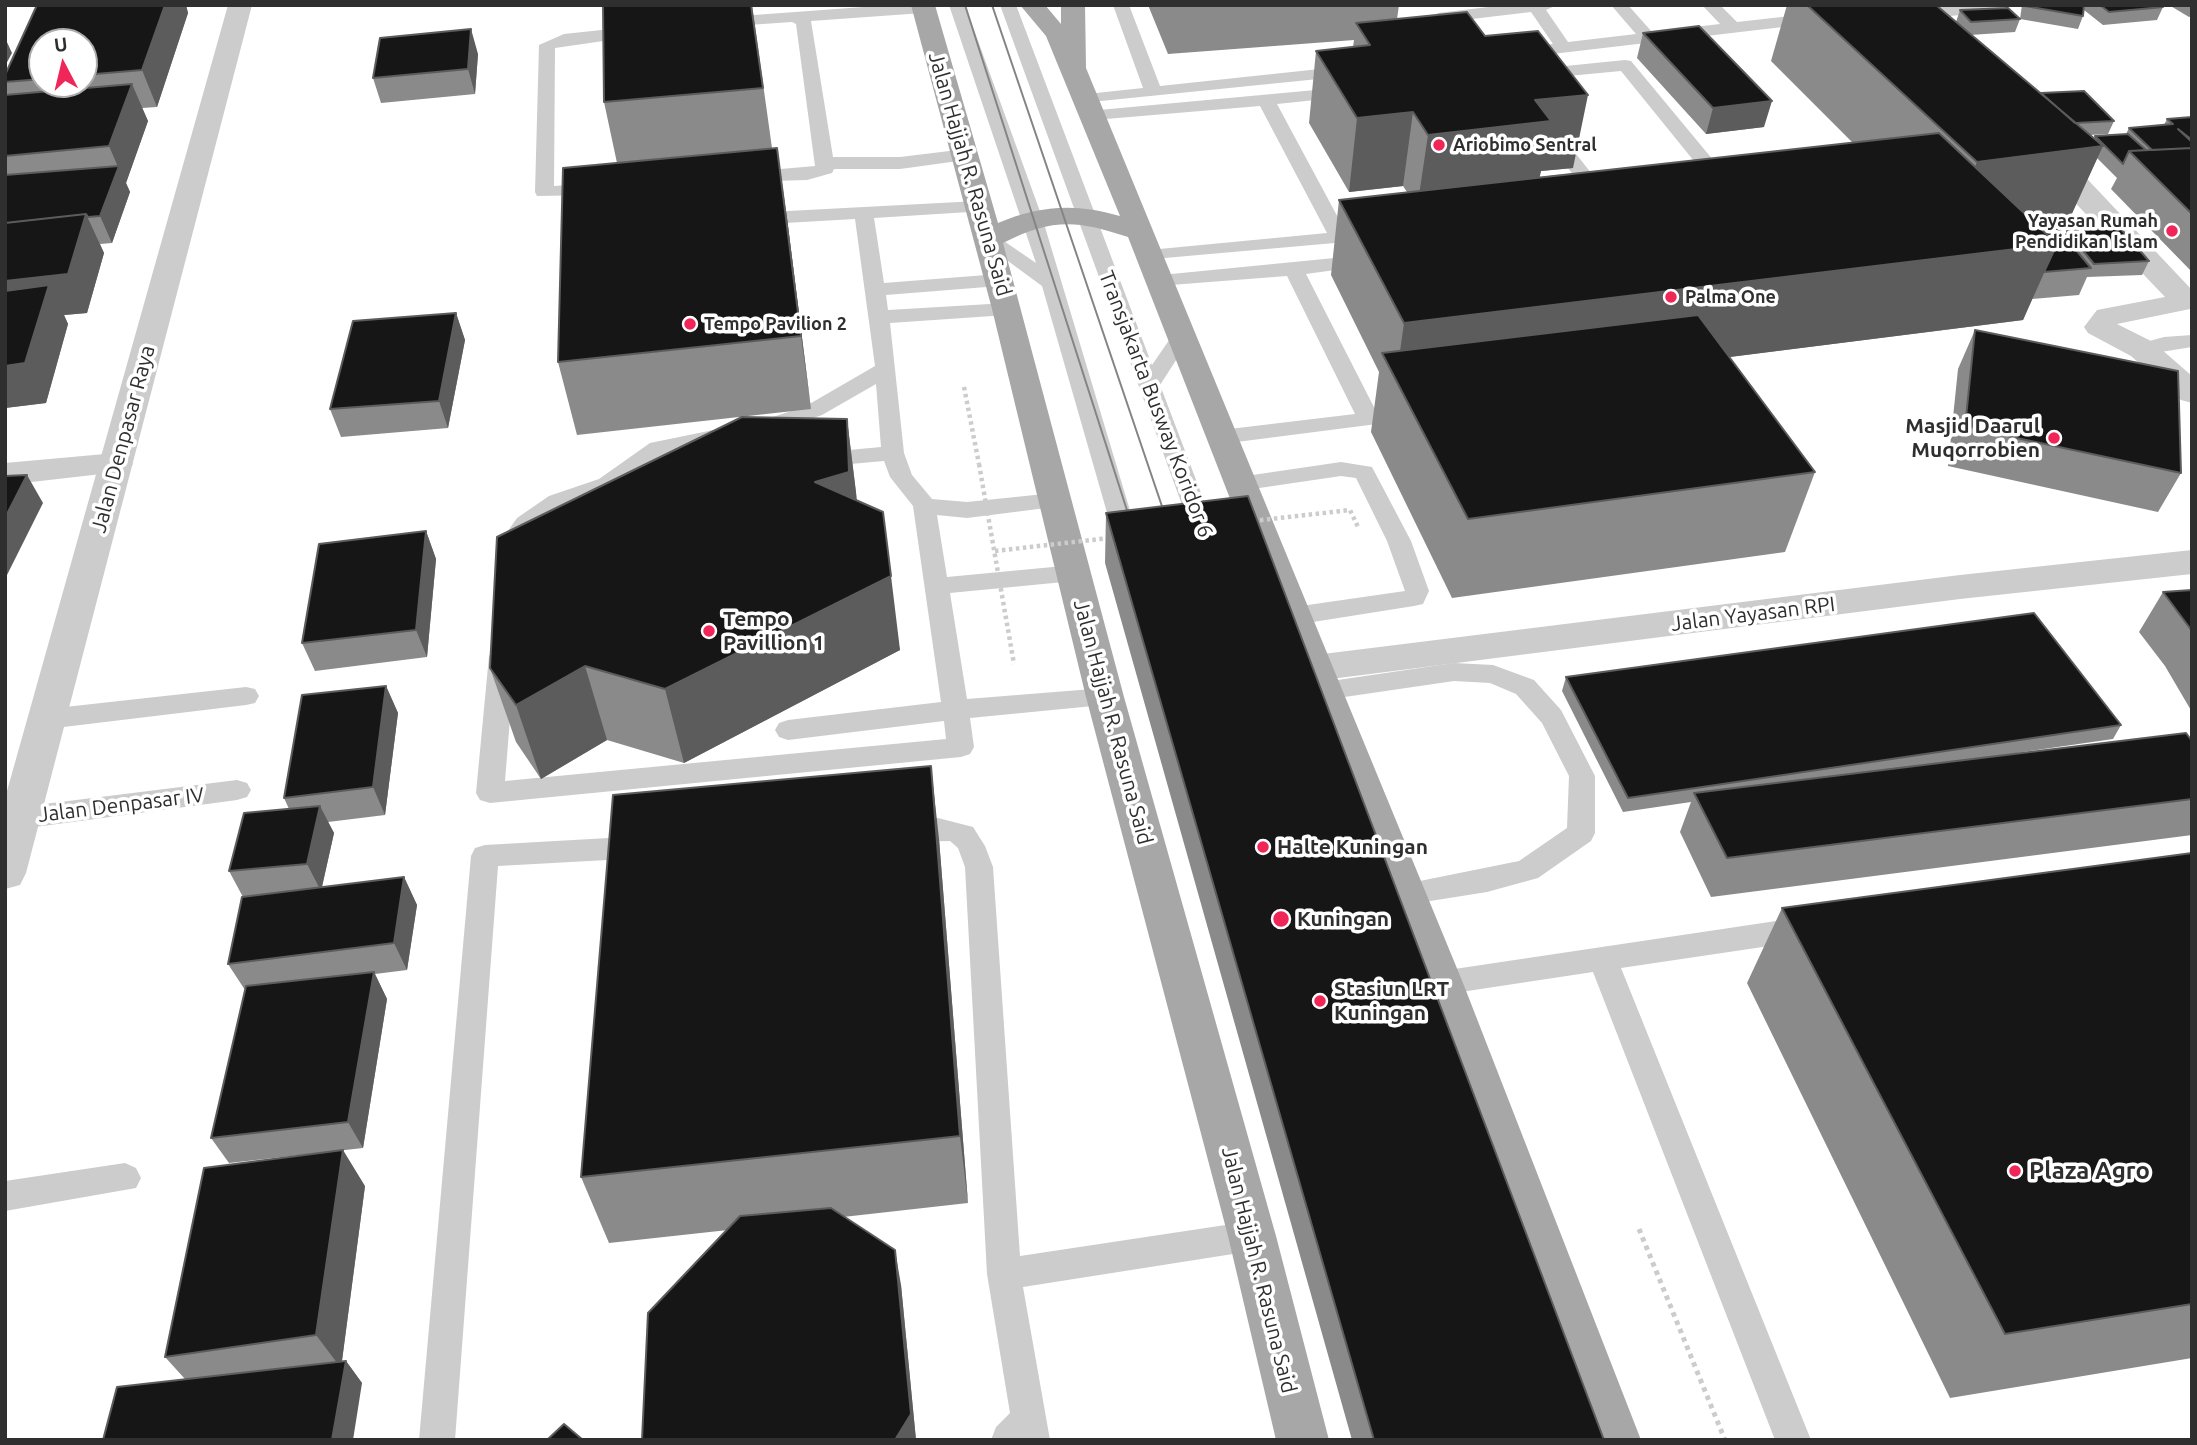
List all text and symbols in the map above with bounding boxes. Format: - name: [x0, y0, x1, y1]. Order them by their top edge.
- north arrow: [28, 28, 98, 98]
- text: U: [53, 32, 69, 56]
- street label: Jalan Hajjah R. Rasuna Said: [923, 49, 1017, 299]
- place label: Ariobimo Sentral: [1453, 134, 1597, 156]
- marker: Ariobimo Sentral: [1431, 137, 1447, 153]
- place label: Yayasan Rumah Pendidikan Islam: [2015, 210, 2158, 252]
- marker: Yayasan Rumah Pendidikan Islam: [2164, 223, 2180, 239]
- street label: Transjakarta Busway Koridor 6: [1093, 267, 1219, 541]
- place label: Palma One: [1685, 286, 1776, 308]
- marker: Palma One: [1663, 289, 1679, 305]
- place label: Tempo Pavilion 2: [704, 313, 847, 335]
- marker: Tempo Pavilion 2: [682, 316, 698, 332]
- street label: Jalan Denpasar Raya: [86, 342, 160, 536]
- place label: Masjid Daarul Muqorrobien: [1905, 413, 2040, 463]
- marker: Masjid Daarul Muqorrobien: [2046, 430, 2062, 446]
- street label: Jalan Yayasan RPI: [1670, 591, 1836, 637]
- street label: Jalan Hajjah R. Rasuna Said: [1068, 597, 1158, 847]
- place label: Tempo Pavillion 1: [723, 606, 825, 656]
- marker: Tempo Pavillion 1: [701, 623, 717, 639]
- street label: Jalan Denpasar IV: [37, 782, 205, 828]
- place label: Halte Kuningan: [1277, 834, 1428, 860]
- marker: Halte Kuningan: [1255, 839, 1271, 855]
- place label: Kuningan: [1297, 906, 1389, 932]
- marker: Kuningan: [1271, 909, 1291, 929]
- place label: Stasiun LRT Kuningan: [1334, 976, 1449, 1026]
- marker: Stasiun LRT Kuningan: [1312, 993, 1328, 1009]
- street label: Jalan Hajjah R. Rasuna Said: [1216, 1144, 1302, 1396]
- place label: Plaza Agro: [2029, 1157, 2150, 1185]
- marker: Plaza Agro: [2007, 1163, 2023, 1179]

